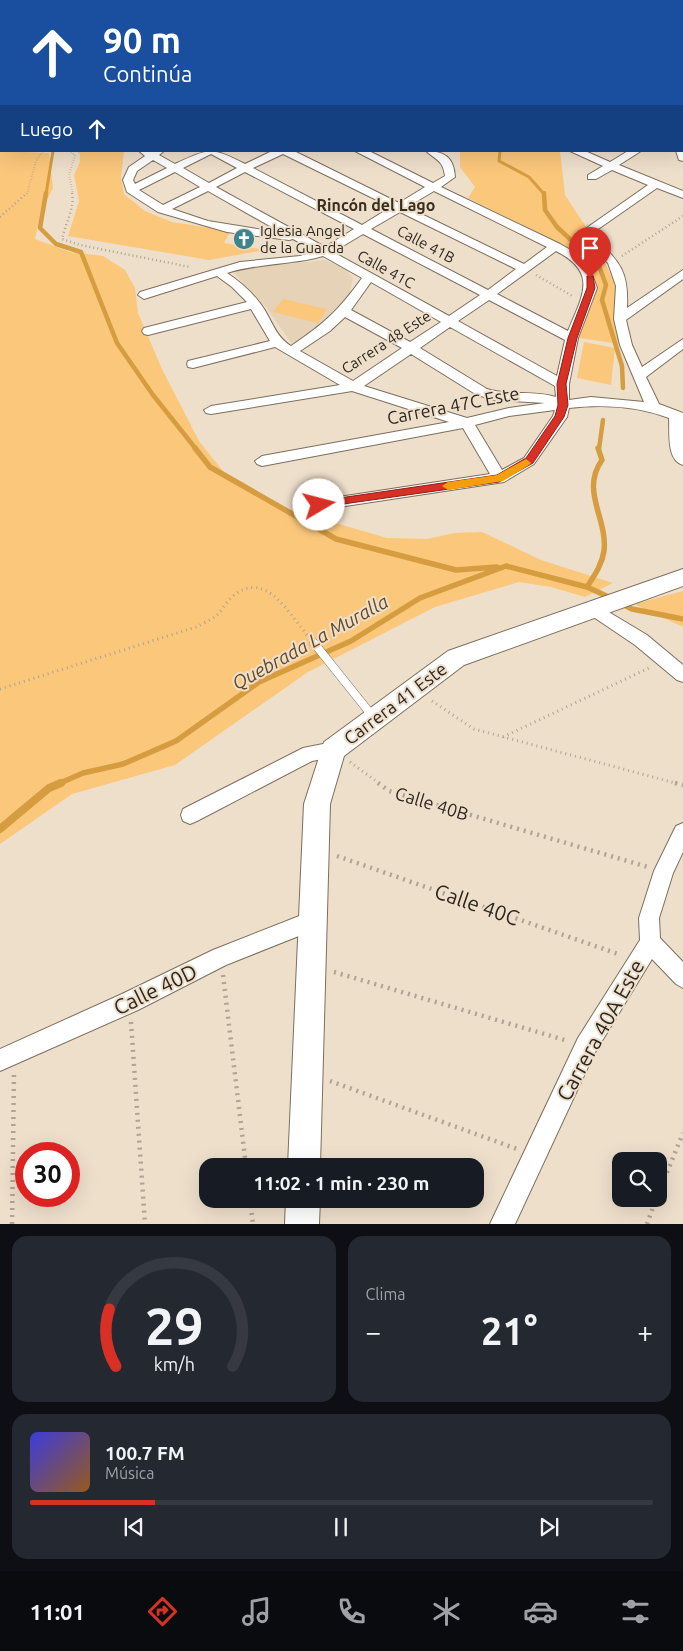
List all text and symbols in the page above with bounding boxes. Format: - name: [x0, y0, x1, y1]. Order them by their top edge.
- icon: ahead: [20, 20, 85, 85]
- text: 90 m: [103, 20, 181, 60]
- text: Continúa: [103, 61, 192, 86]
- icon: ahead: [83, 115, 111, 143]
- text: Luego: [20, 118, 73, 140]
- district label: Rincón del Lago: [317, 196, 435, 214]
- place label: Iglesia Angel de la Guarda: [260, 222, 345, 256]
- street label: Calle 41B: [394, 222, 458, 266]
- church icon: Iglesia Angel de la Guarda: [232, 227, 256, 251]
- pin: [569, 227, 611, 278]
- icon: arrive: [576, 234, 604, 262]
- street label: Calle 41C: [354, 246, 418, 292]
- street label: Carrera 48 Este: [338, 307, 434, 377]
- street label: Carrera 47C Este: [385, 382, 521, 428]
- position arrow: [292, 478, 344, 530]
- water label: Quebrada La Muralla: [228, 590, 392, 694]
- street label: Carrera 41 Este: [340, 658, 450, 748]
- street label: Calle 40B: [393, 782, 471, 824]
- street label: Calle 40C: [432, 878, 522, 930]
- street label: Carrera 40A Este: [551, 955, 649, 1105]
- street label: Calle 40D: [109, 959, 201, 1019]
- speed limit sign: 30: [15, 1142, 80, 1207]
- map controls: [612, 1152, 667, 1207]
- button: search: [612, 1152, 667, 1207]
- text: 11:02 · 1 min · 230 m: [254, 1172, 429, 1194]
- text: Clima: [366, 1285, 405, 1303]
- text: 29: [144, 1297, 203, 1355]
- text: 21°: [481, 1310, 537, 1352]
- text: −: [366, 1316, 381, 1347]
- text: +: [637, 1316, 653, 1347]
- text: km/h: [153, 1354, 194, 1374]
- text: 100.7 FM: [105, 1442, 185, 1464]
- text: Música: [105, 1464, 155, 1482]
- icon: previous: [120, 1513, 148, 1541]
- icon: pause: [327, 1513, 355, 1541]
- icon: next: [535, 1513, 563, 1541]
- icon: directions: [145, 1594, 180, 1629]
- icon: music: [239, 1594, 274, 1629]
- icon: phone: [334, 1594, 369, 1629]
- icon: climate: [429, 1594, 464, 1629]
- icon: car: [523, 1594, 558, 1629]
- icon: filters: [618, 1594, 653, 1629]
- text: 11:01: [30, 1599, 85, 1624]

